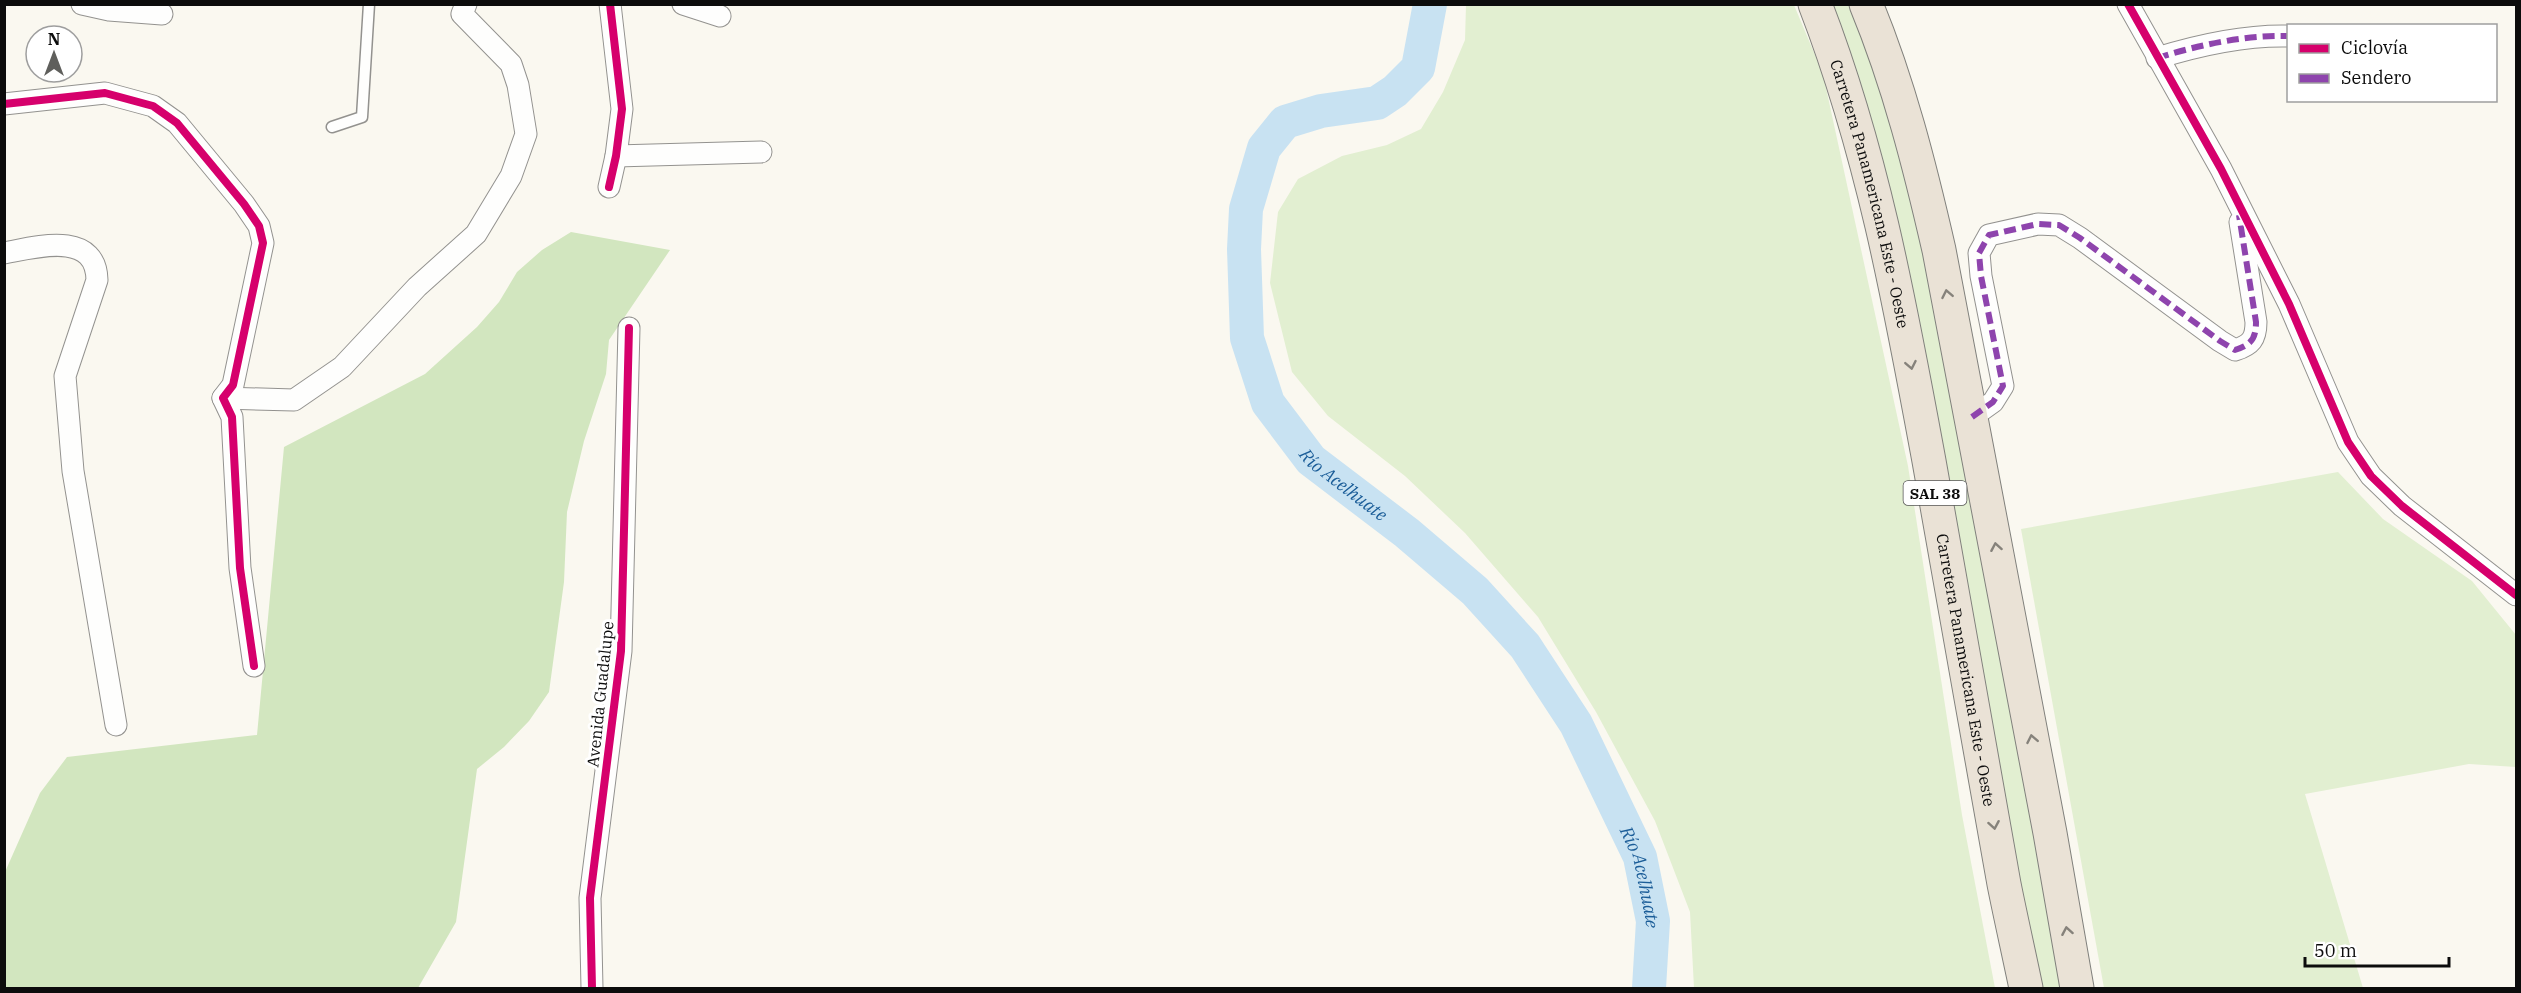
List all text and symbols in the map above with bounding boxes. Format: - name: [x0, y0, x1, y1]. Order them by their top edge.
- north arrow: [24, 24, 84, 84]
- legend: [2287, 24, 2497, 102]
- text: N: [48, 29, 60, 49]
- text: Ciclovía: [2341, 36, 2408, 59]
- street label: Carretera Panamericana Este - Oeste: [1826, 57, 1914, 330]
- text: Sendero: [2341, 66, 2411, 89]
- one-way arrow: [1941, 289, 1954, 299]
- one-way arrow: [1904, 359, 1917, 369]
- water label: Río Acelhuate: [1294, 443, 1392, 526]
- road number: SAL 38: [1904, 481, 1966, 505]
- street label: Carretera Panamericana Este - Oeste: [1932, 532, 2000, 808]
- one-way arrow: [1990, 543, 2003, 553]
- street label: Avenida Guadalupe: [582, 620, 618, 768]
- one-way arrow: [2026, 734, 2039, 744]
- one-way arrow: [1987, 820, 2000, 830]
- water label: Río Acelhuate: [1615, 821, 1665, 929]
- one-way arrow: [2061, 926, 2074, 936]
- scale bar: [2305, 930, 2449, 968]
- text: 50 m: [2314, 939, 2357, 962]

